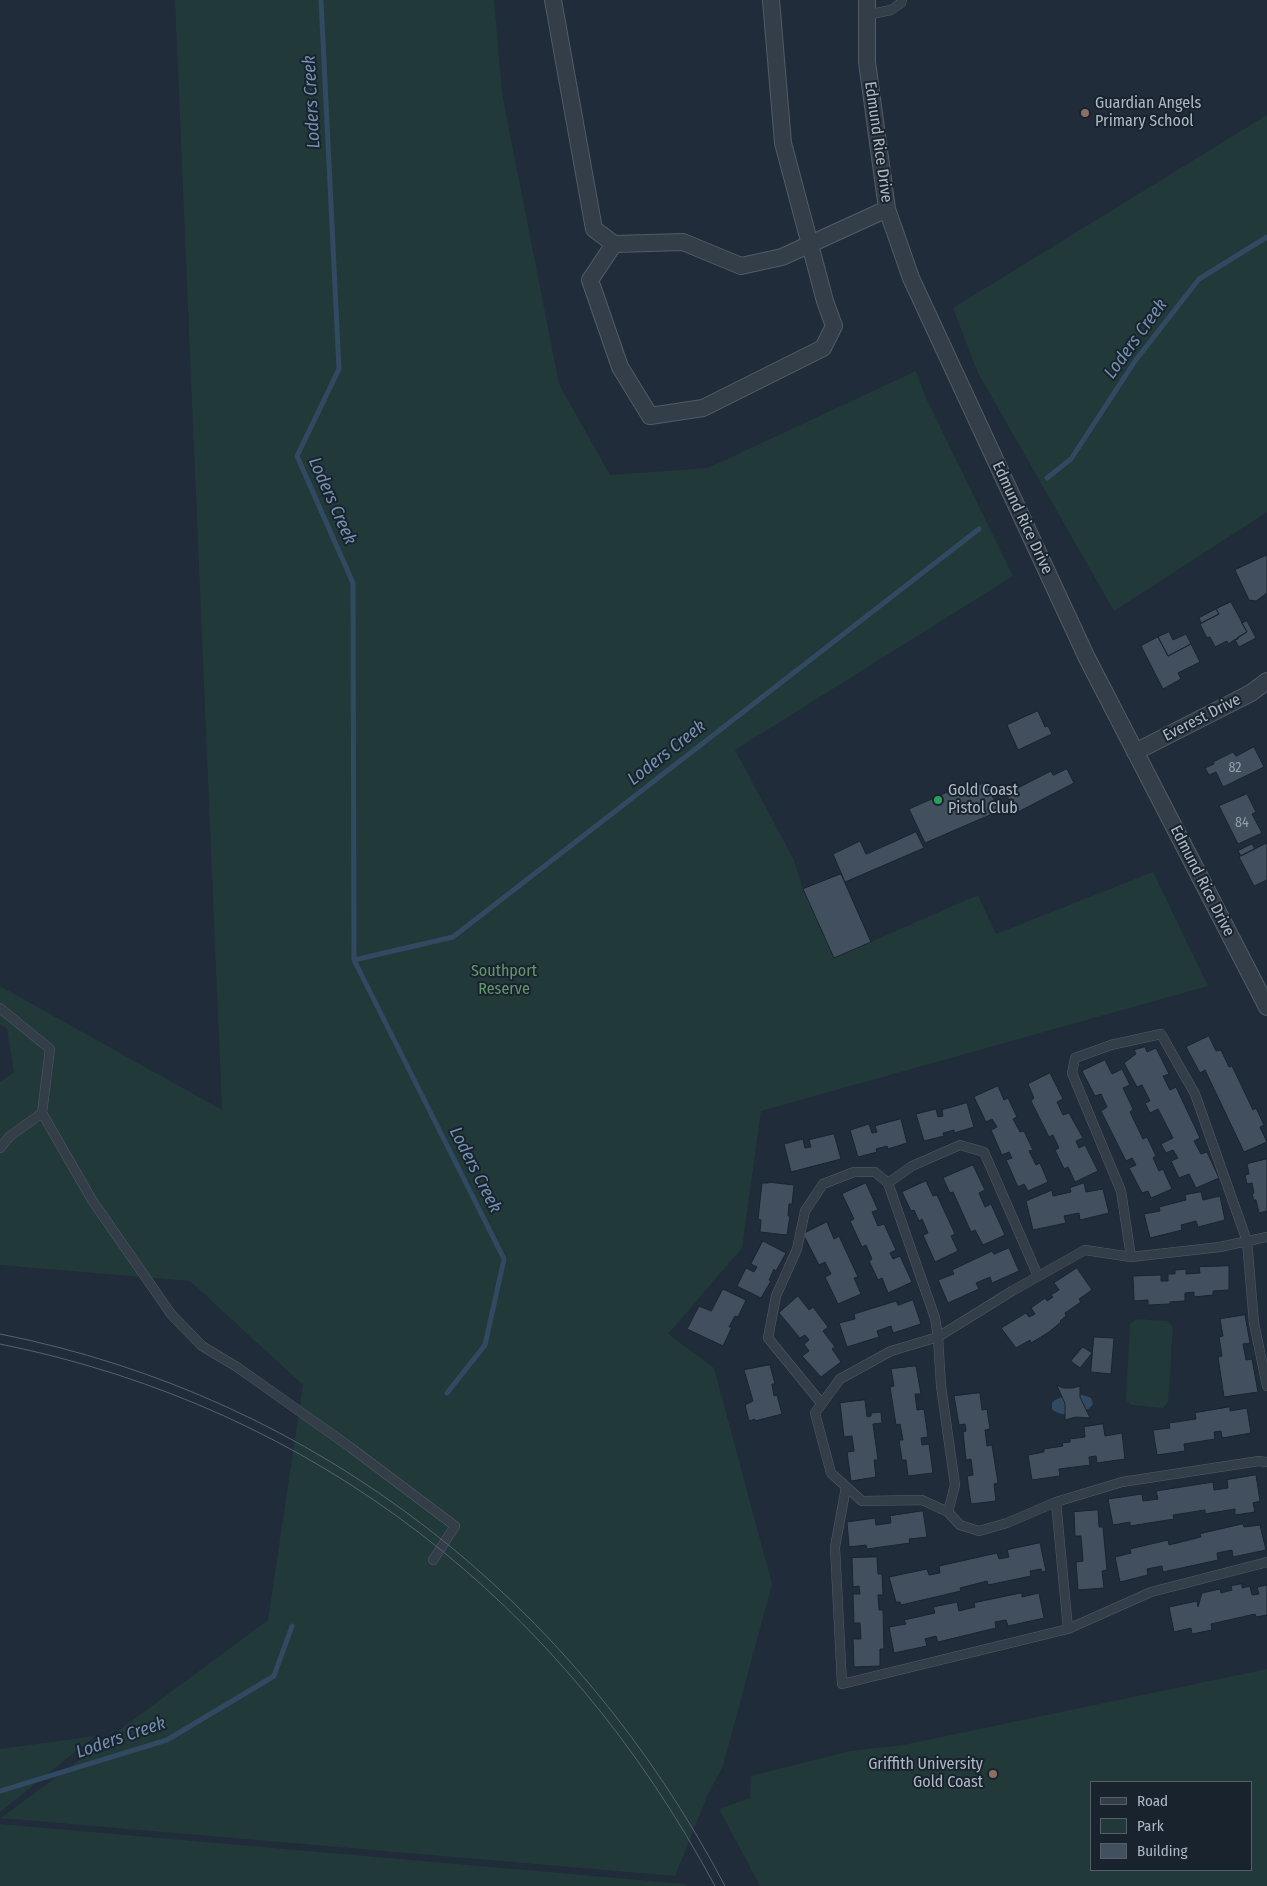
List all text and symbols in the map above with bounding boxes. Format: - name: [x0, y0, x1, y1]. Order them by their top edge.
- water label: Loders Creek: [299, 55, 325, 149]
- street label: Edmund Rice Drive: [860, 80, 896, 204]
- place label: Guardian Angels Primary School: [1095, 94, 1201, 132]
- marker: Guardian Angels Primary School: [1079, 107, 1091, 119]
- water label: Loders Creek: [1100, 295, 1172, 383]
- water label: Loders Creek: [303, 454, 361, 548]
- street label: Edmund Rice Drive: [988, 459, 1056, 577]
- street label: Everest Drive: [1160, 690, 1244, 746]
- water label: Loders Creek: [624, 716, 710, 790]
- house number: 82: [1228, 760, 1242, 776]
- place label: Gold Coast Pistol Club: [948, 781, 1018, 819]
- marker: Gold Coast Pistol Club: [932, 794, 944, 806]
- house number: 84: [1235, 815, 1249, 831]
- street label: Edmund Rice Drive: [1166, 822, 1238, 940]
- park label: Southport Reserve: [471, 962, 537, 1000]
- water label: Loders Creek: [444, 1124, 506, 1216]
- water label: Loders Creek: [73, 1713, 169, 1763]
- place label: Griffith University Gold Coast: [868, 1755, 983, 1793]
- marker: Griffith University Gold Coast: [987, 1768, 999, 1780]
- legend: [1090, 1781, 1252, 1871]
- text: Road: [1137, 1792, 1168, 1810]
- text: Park: [1137, 1817, 1164, 1835]
- text: Building: [1137, 1842, 1188, 1860]

